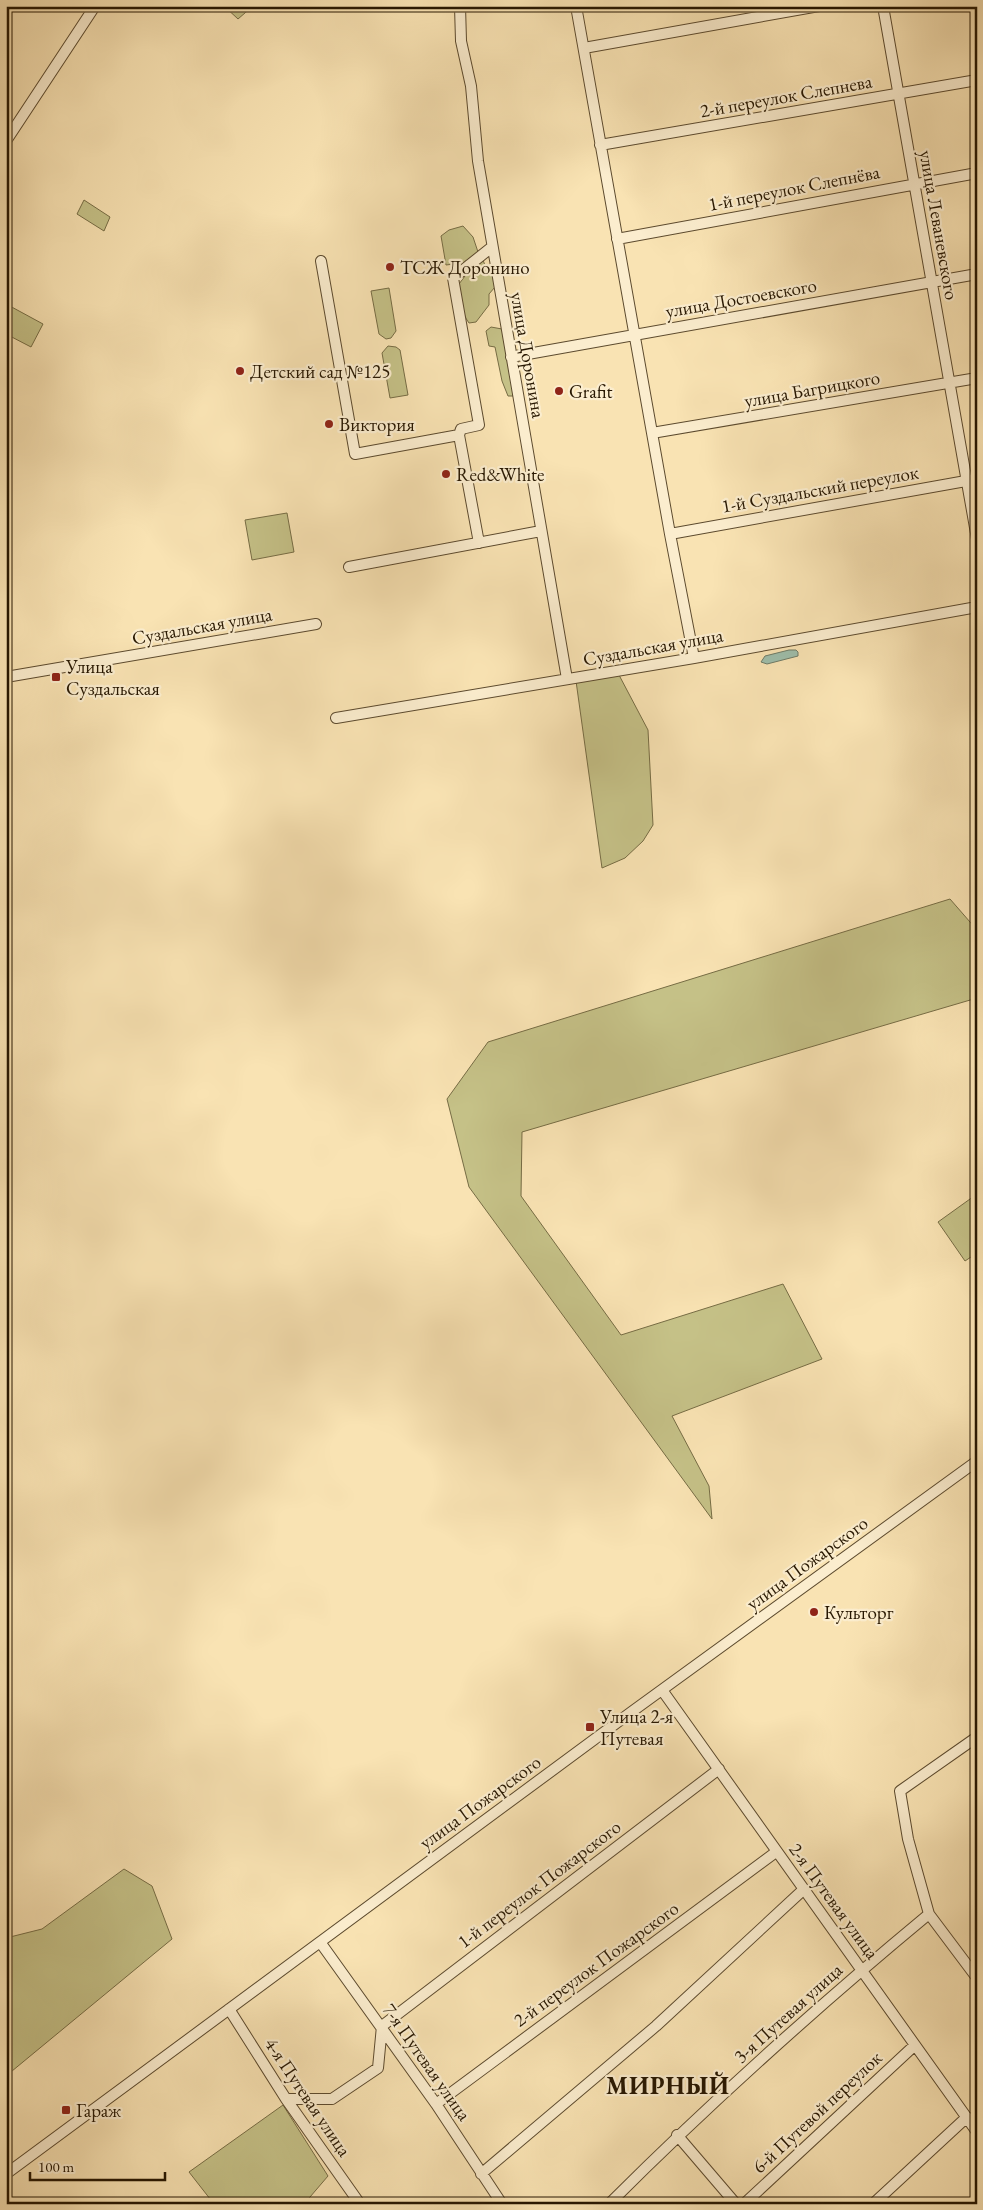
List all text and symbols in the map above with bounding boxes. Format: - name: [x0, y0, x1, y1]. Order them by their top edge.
- street label: 2-й переулок Слепнева: [698, 68, 874, 123]
- street label: улица Леваневского: [914, 148, 964, 302]
- street label: 1-й переулок Слепнёва: [706, 159, 882, 217]
- place label: ТСЖ Доронино: [400, 255, 530, 280]
- marker: ТСЖ Доронино: [384, 261, 396, 273]
- street label: улица Достоевского: [663, 272, 819, 324]
- street label: улица Доронина: [505, 290, 551, 420]
- place label: Детский сад №125: [250, 359, 390, 384]
- marker: Детский сад №125: [234, 365, 246, 377]
- street label: улица Багрицкого: [742, 365, 882, 413]
- place label: Grafit: [569, 379, 613, 404]
- marker: Grafit: [553, 385, 565, 397]
- place label: Виктория: [339, 412, 415, 437]
- marker: Виктория: [323, 418, 335, 430]
- street label: 1-й Суздальский переулок: [719, 459, 921, 519]
- place label: Red&White: [456, 462, 544, 487]
- marker: Red&White: [440, 468, 452, 480]
- street label: Суздальская улица: [130, 601, 275, 651]
- street label: Суздальская улица: [581, 622, 726, 672]
- place label: Улица Суздальская: [65, 654, 160, 701]
- marker: Улица Суздальская: [50, 671, 62, 683]
- street label: улица Пожарского: [741, 1510, 873, 1616]
- place label: Культорг: [824, 1600, 894, 1625]
- marker: Культорг: [808, 1606, 820, 1618]
- place label: Улица 2-я Путевая: [599, 1704, 674, 1751]
- marker: Улица 2-я Путевая: [584, 1721, 596, 1733]
- street label: улица Пожарского: [414, 1749, 546, 1855]
- street label: 1-й переулок Пожарского: [452, 1814, 626, 1954]
- street label: 2-я Путевая улица: [783, 1838, 885, 1965]
- street label: 2-й переулок Пожарского: [508, 1896, 684, 2032]
- street label: 3-я Путевая улица: [728, 1957, 848, 2069]
- street label: 7-я Путевая улица: [377, 1998, 477, 2126]
- street label: 4-я Путевая улица: [259, 2033, 357, 2162]
- street label: 6-й Путевой переулок: [747, 2045, 887, 2179]
- district label: МИРНЫЙ: [606, 2070, 730, 2101]
- place label: Гараж: [76, 2098, 122, 2123]
- marker: Гараж: [60, 2104, 72, 2116]
- scale bar: [30, 2150, 165, 2182]
- text: 100 m: [38, 2157, 75, 2176]

